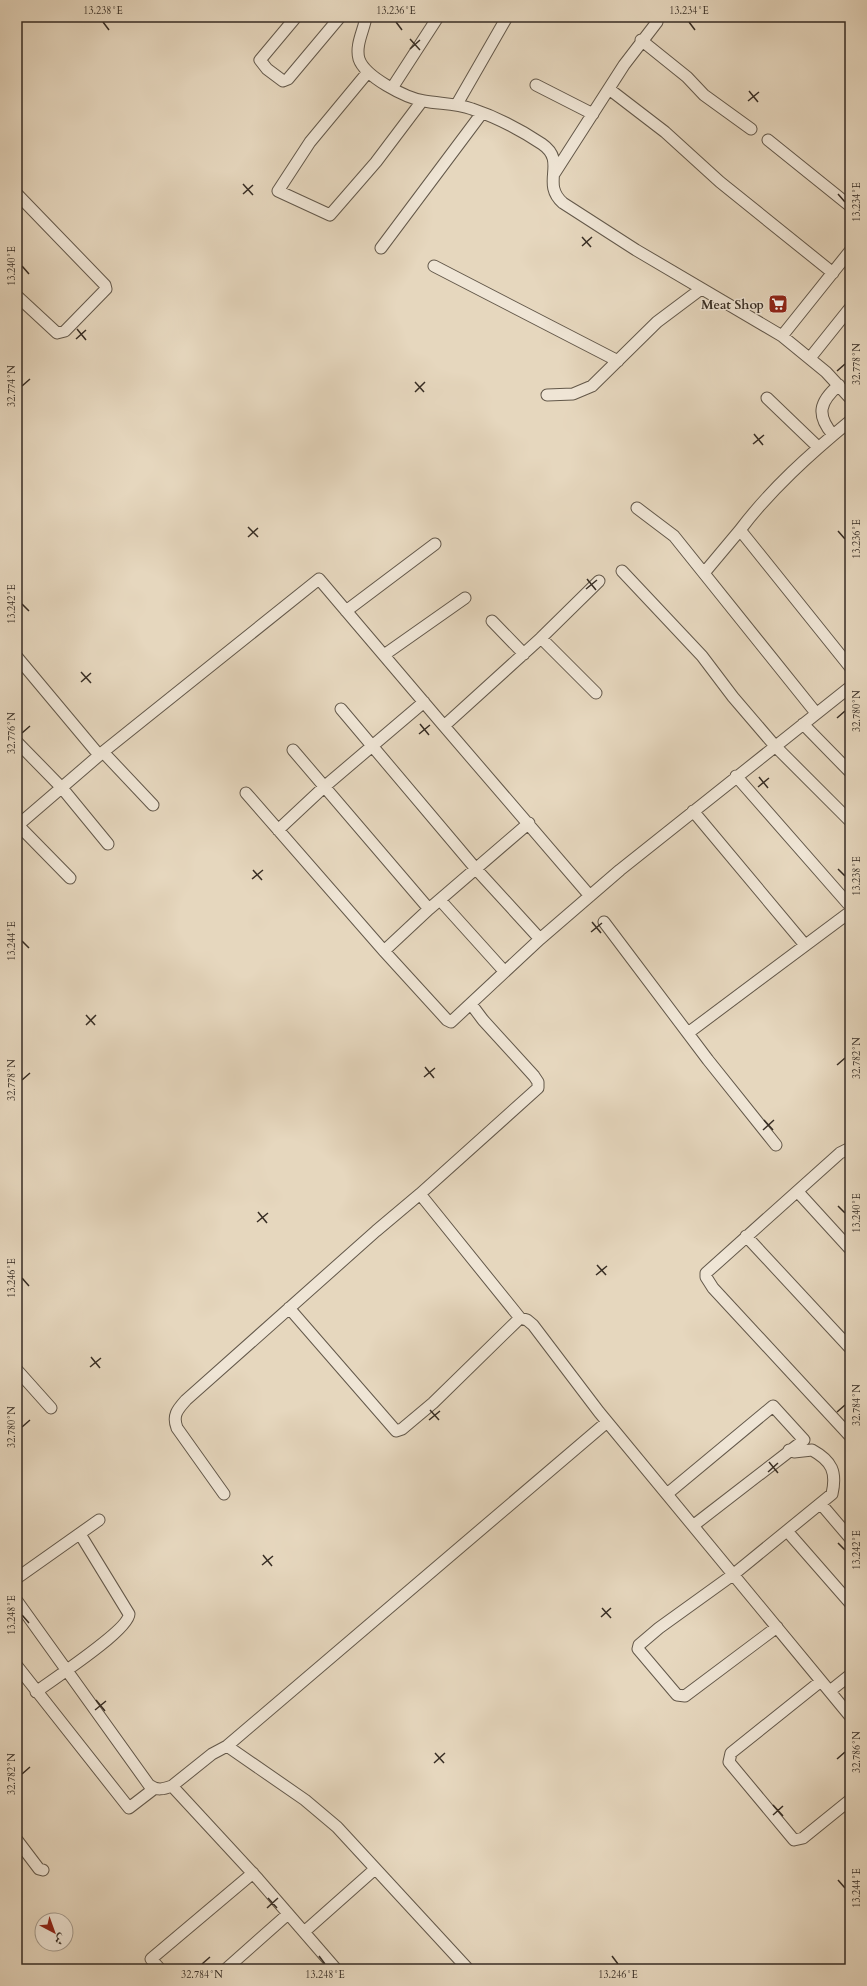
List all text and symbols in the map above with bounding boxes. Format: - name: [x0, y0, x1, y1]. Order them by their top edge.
- text: 13.238°E: [83, 4, 123, 18]
- text: 13.236°E: [376, 4, 416, 18]
- text: 13.234°E: [669, 4, 709, 18]
- text: 13.234°E: [850, 182, 864, 222]
- text: 13.240°E: [5, 246, 19, 286]
- supermarket icon: Meat Shop: [767, 293, 789, 315]
- place label: Meat Shop: [701, 296, 764, 314]
- text: 32.778°N: [850, 343, 864, 385]
- text: 32.774°N: [5, 365, 19, 407]
- text: 13.236°E: [850, 519, 864, 559]
- text: 13.242°E: [5, 584, 19, 624]
- text: 32.780°N: [850, 690, 864, 732]
- text: 32.776°N: [5, 712, 19, 754]
- text: 13.238°E: [850, 856, 864, 896]
- text: 13.244°E: [5, 921, 19, 961]
- text: 32.782°N: [850, 1037, 864, 1079]
- text: 32.778°N: [5, 1059, 19, 1101]
- text: 13.240°E: [850, 1193, 864, 1233]
- text: 13.246°E: [5, 1258, 19, 1298]
- text: 32.784°N: [850, 1384, 864, 1426]
- text: 32.780°N: [5, 1406, 19, 1448]
- text: 13.242°E: [850, 1530, 864, 1570]
- text: 13.248°E: [5, 1595, 19, 1635]
- text: 32.786°N: [850, 1731, 864, 1773]
- text: 32.782°N: [5, 1753, 19, 1795]
- text: 13.244°E: [850, 1868, 864, 1908]
- north arrow: [34, 1912, 74, 1952]
- text: ش: [51, 1930, 69, 1948]
- text: 32.784°N: [181, 1968, 223, 1982]
- text: 13.248°E: [305, 1968, 345, 1982]
- text: 13.246°E: [598, 1968, 638, 1982]

